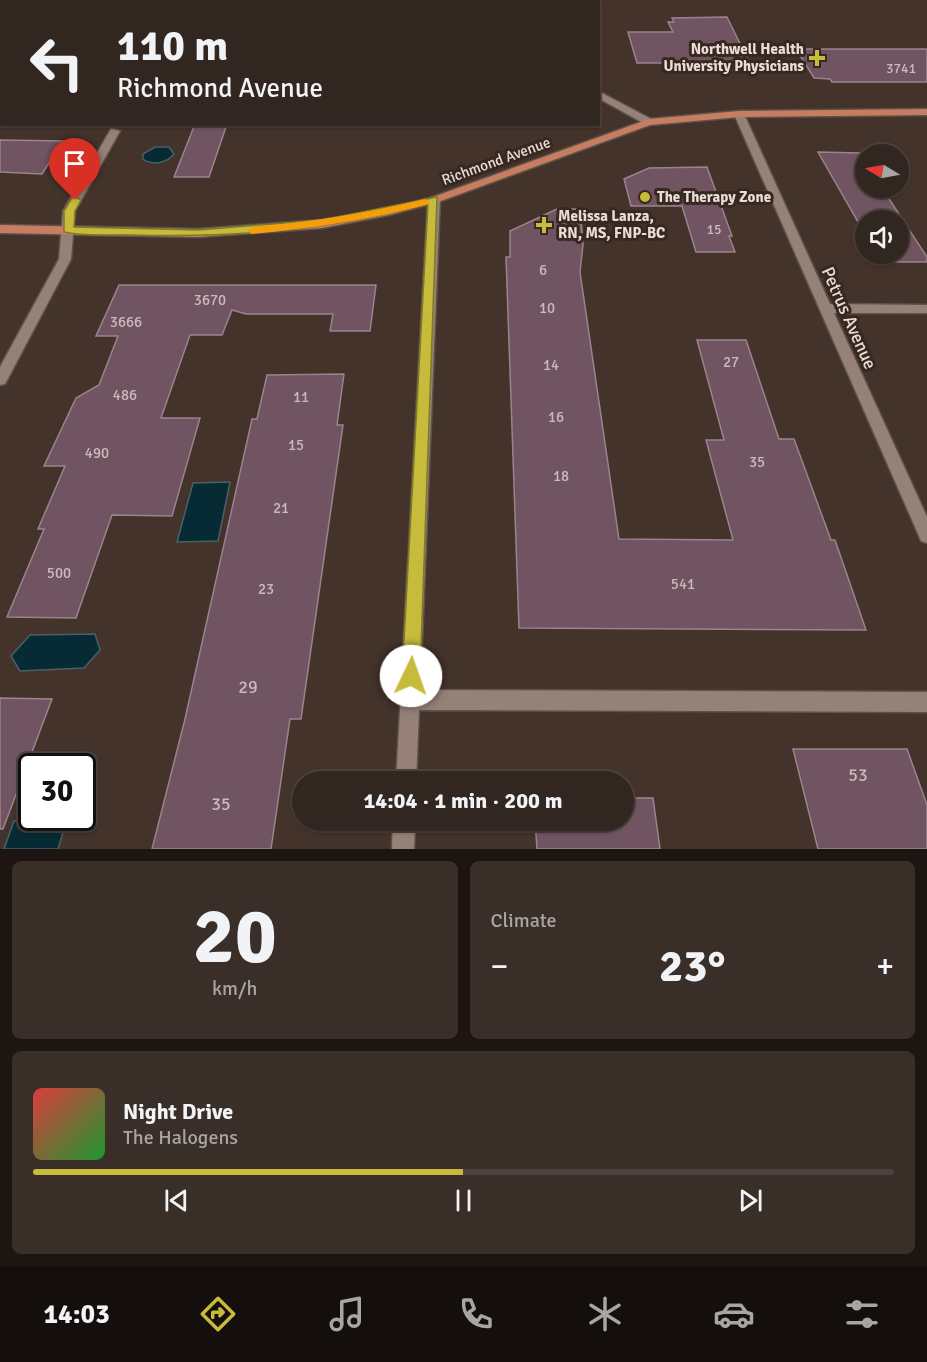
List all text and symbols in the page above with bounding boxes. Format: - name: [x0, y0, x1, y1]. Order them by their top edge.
- text: 110 m: [117, 21, 228, 72]
- icon: left: [18, 24, 96, 102]
- place label: Northwell Health University Physicians: [663, 40, 804, 75]
- marker: Northwell Health University Physicians: [808, 49, 826, 67]
- house number: 3741: [886, 60, 916, 77]
- text: Richmond Avenue: [117, 72, 323, 105]
- street label: Richmond Avenue: [439, 133, 553, 189]
- pin: [49, 138, 100, 200]
- north arrow: [855, 144, 909, 198]
- map controls: [855, 144, 909, 264]
- icon: arrive: [58, 147, 91, 180]
- place label: The Therapy Zone: [657, 188, 771, 206]
- marker: The Therapy Zone: [638, 190, 652, 204]
- place label: Melissa Lanza, RN, MS, FNP-BC: [558, 207, 665, 242]
- button: sound: [855, 210, 909, 264]
- marker: Melissa Lanza, RN, MS, FNP-BC: [535, 216, 553, 234]
- house number: 15: [706, 221, 722, 238]
- house number: 6: [539, 261, 547, 279]
- street label: Petrus Avenue: [817, 263, 881, 373]
- house number: 3670: [194, 291, 226, 309]
- house number: 10: [539, 299, 555, 317]
- house number: 3666: [110, 313, 142, 331]
- house number: 27: [723, 353, 739, 371]
- house number: 14: [543, 356, 559, 374]
- house number: 486: [113, 386, 137, 404]
- house number: 11: [293, 388, 309, 406]
- house number: 16: [548, 408, 564, 426]
- house number: 15: [288, 436, 304, 454]
- house number: 490: [85, 444, 109, 462]
- house number: 35: [749, 453, 765, 471]
- house number: 18: [553, 467, 569, 485]
- house number: 21: [273, 499, 289, 517]
- house number: 500: [47, 564, 71, 582]
- house number: 541: [671, 575, 695, 593]
- house number: 23: [258, 580, 274, 598]
- position arrow: [379, 644, 443, 708]
- house number: 29: [238, 676, 258, 698]
- speed limit sign: 30: [18, 753, 96, 831]
- house number: 53: [848, 764, 868, 786]
- text: 14:04 · 1 min · 200 m: [363, 787, 563, 814]
- house number: 35: [211, 793, 231, 815]
- text: 20: [193, 889, 277, 985]
- text: Climate: [491, 908, 556, 933]
- text: 23°: [659, 939, 726, 994]
- text: −: [491, 946, 508, 987]
- text: +: [876, 946, 894, 987]
- text: km/h: [212, 976, 257, 1001]
- text: Night Drive: [123, 1098, 233, 1125]
- text: The Halogens: [123, 1125, 238, 1150]
- icon: previous: [160, 1184, 193, 1217]
- icon: pause: [447, 1184, 480, 1217]
- icon: next: [734, 1184, 767, 1217]
- icon: directions: [197, 1293, 239, 1335]
- icon: music: [326, 1293, 368, 1335]
- icon: phone: [455, 1293, 497, 1335]
- icon: climate: [584, 1293, 626, 1335]
- icon: car: [713, 1293, 755, 1335]
- icon: filters: [841, 1293, 883, 1335]
- text: 14:03: [43, 1298, 110, 1331]

